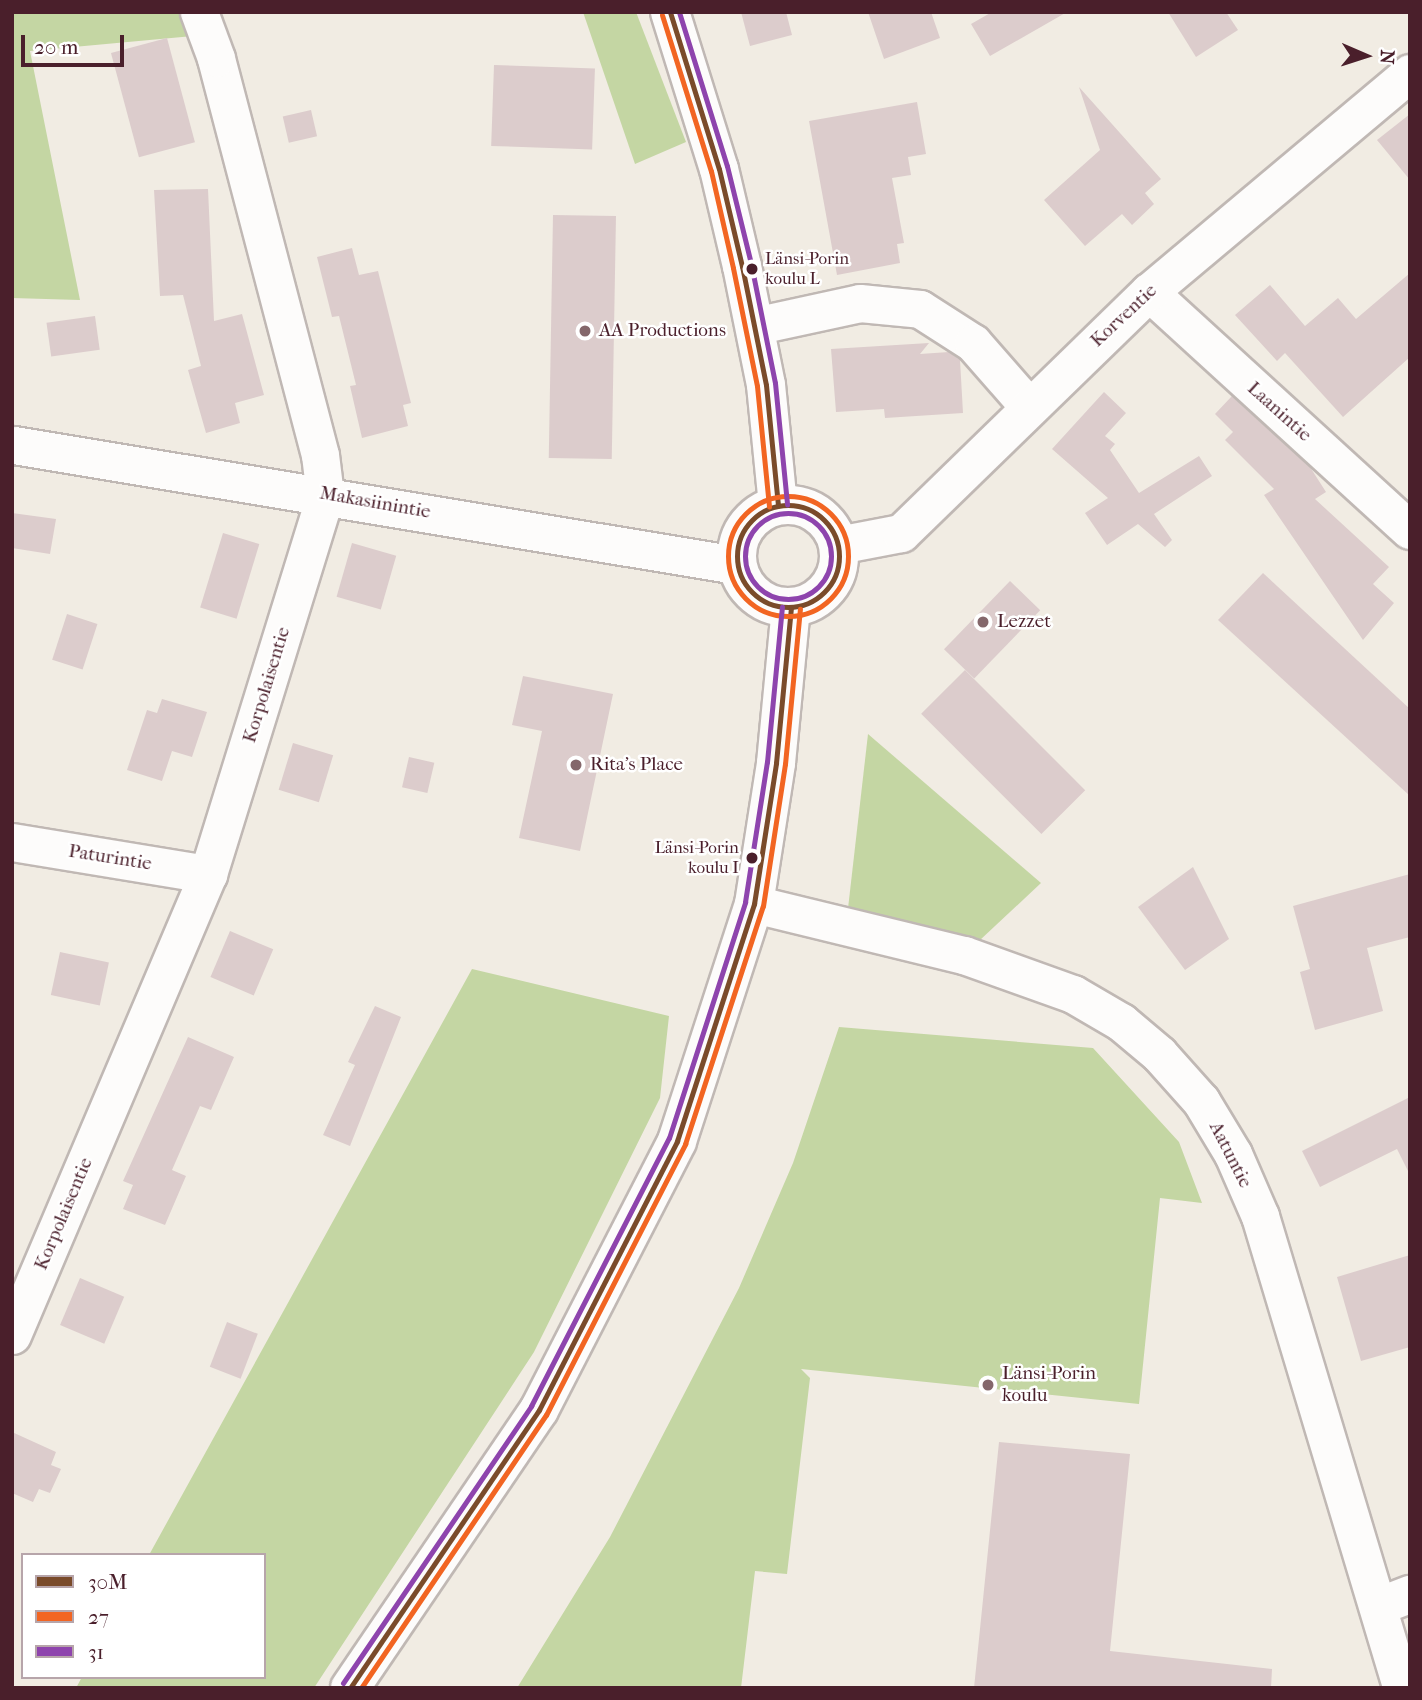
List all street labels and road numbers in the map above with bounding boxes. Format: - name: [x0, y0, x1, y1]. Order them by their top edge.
- street label: Korventie: [1086, 280, 1162, 352]
- street label: Laanintie: [1242, 377, 1316, 447]
- street label: Makasiinintie: [318, 482, 432, 524]
- street label: Korpolaisentie: [239, 624, 295, 746]
- street label: Paturintie: [67, 840, 153, 876]
- street label: Aatuntie: [1204, 1118, 1256, 1192]
- street label: Korpolaisentie: [30, 1154, 98, 1274]

